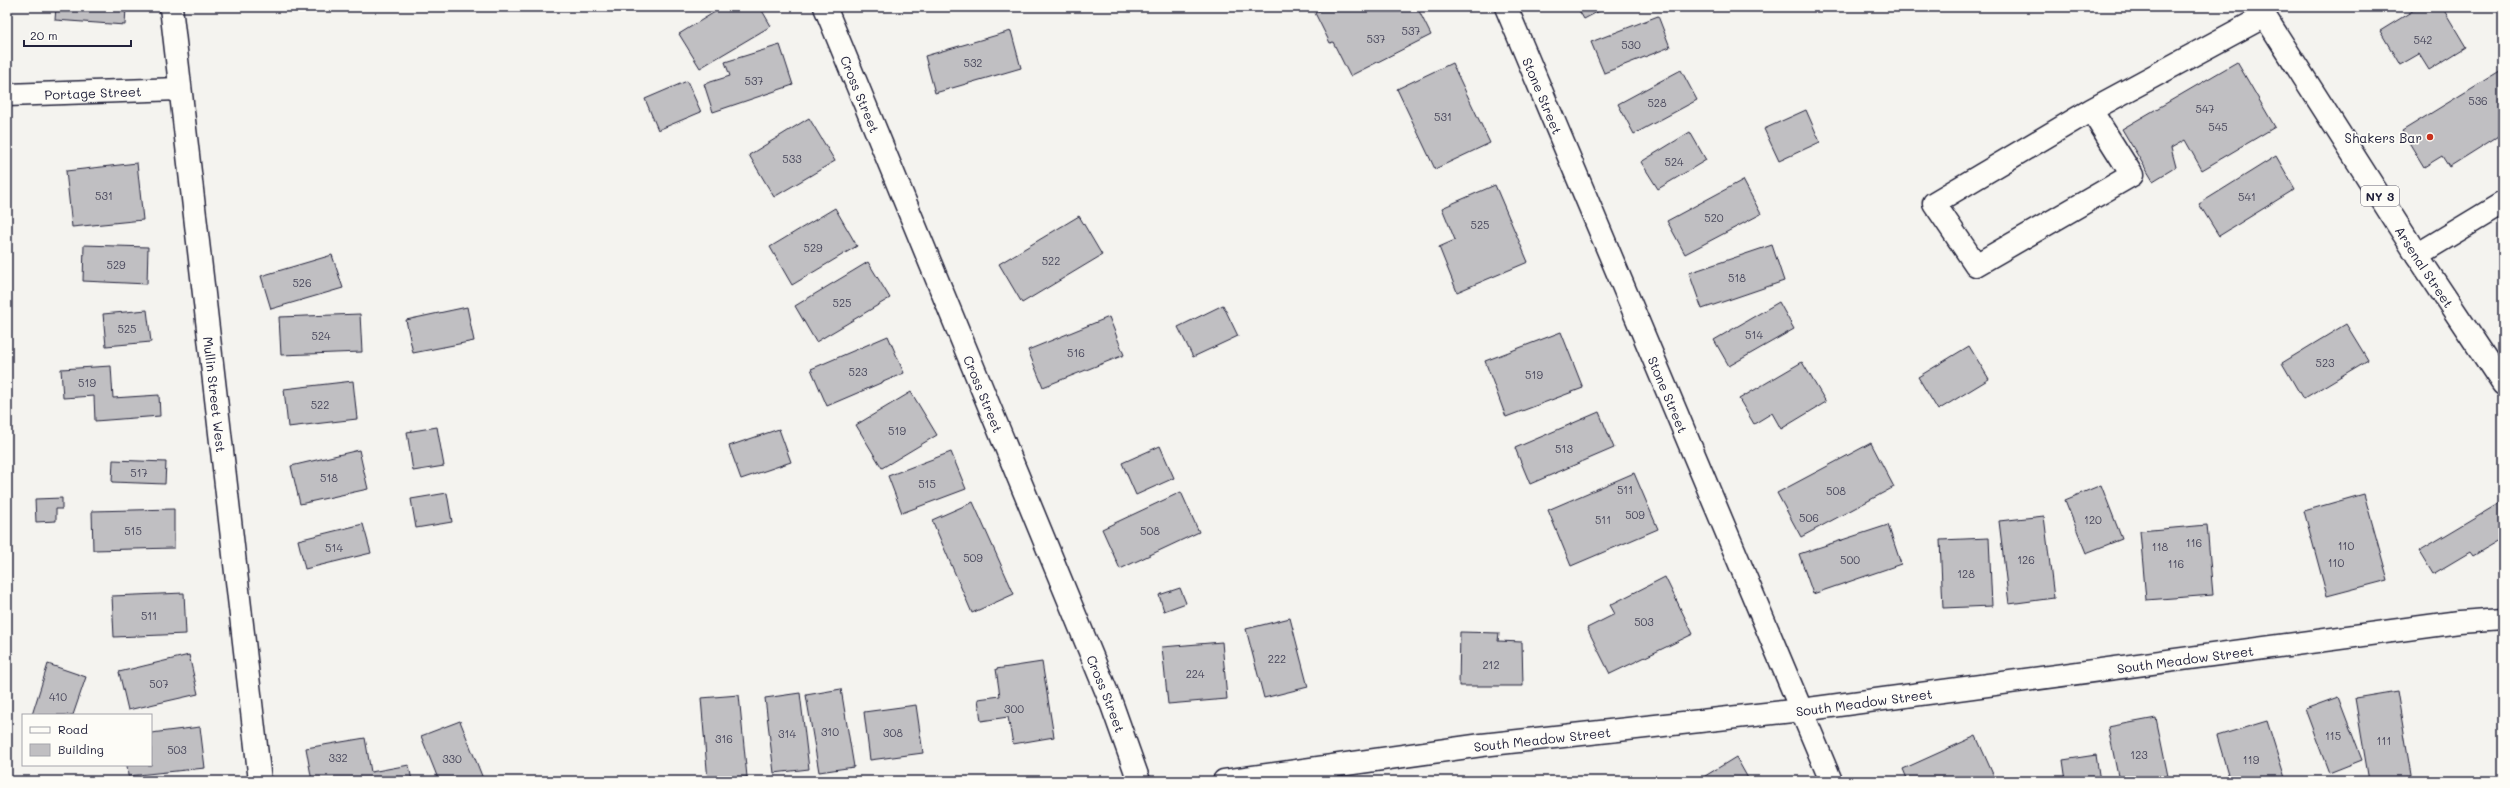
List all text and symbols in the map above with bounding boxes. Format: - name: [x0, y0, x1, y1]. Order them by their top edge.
- scale bar: [24, 22, 131, 48]
- house number: 537: [1402, 23, 1420, 38]
- text: 20 m: [30, 27, 58, 43]
- house number: 537: [1367, 31, 1385, 46]
- house number: 542: [2414, 32, 2433, 47]
- house number: 530: [1621, 37, 1641, 52]
- street label: Cross Street: [837, 53, 884, 135]
- house number: 532: [964, 55, 983, 70]
- street label: Stone Street: [1520, 55, 1567, 137]
- house number: 537: [745, 73, 763, 88]
- street label: Portage Street: [44, 82, 142, 102]
- house number: 536: [2468, 93, 2488, 108]
- house number: 528: [1647, 95, 1667, 110]
- house number: 547: [2196, 101, 2215, 116]
- house number: 531: [1434, 109, 1452, 124]
- house number: 545: [2208, 119, 2228, 134]
- place label: Shakers Bar: [2345, 129, 2422, 146]
- marker: Shakers Bar: [2425, 132, 2435, 142]
- house number: 533: [782, 151, 802, 166]
- house number: 524: [1665, 154, 1684, 169]
- road number: NY 3: [2361, 186, 2399, 206]
- house number: 531: [95, 188, 113, 203]
- house number: 541: [2238, 189, 2256, 204]
- house number: 520: [1704, 210, 1724, 225]
- house number: 525: [1471, 217, 1489, 232]
- street label: Arsenal Street: [2392, 223, 2458, 311]
- house number: 529: [803, 240, 823, 255]
- house number: 522: [1042, 253, 1060, 268]
- house number: 529: [106, 257, 126, 272]
- house number: 518: [1728, 270, 1746, 285]
- house number: 526: [292, 275, 312, 290]
- house number: 525: [833, 295, 851, 310]
- house number: 525: [118, 321, 136, 336]
- house number: 514: [1745, 327, 1763, 342]
- house number: 524: [312, 328, 331, 343]
- street label: Mullin Street West: [200, 336, 231, 454]
- house number: 516: [1067, 345, 1085, 360]
- street label: Cross Street: [961, 353, 1007, 435]
- street label: Stone Street: [1645, 353, 1692, 435]
- house number: 523: [2316, 355, 2335, 370]
- house number: 523: [849, 364, 868, 379]
- house number: 519: [1525, 367, 1543, 382]
- house number: 519: [78, 375, 96, 390]
- house number: 522: [311, 397, 329, 412]
- house number: 519: [888, 423, 906, 438]
- house number: 513: [1555, 441, 1573, 456]
- house number: 517: [130, 465, 148, 480]
- house number: 518: [320, 470, 338, 485]
- house number: 515: [918, 476, 936, 491]
- house number: 511: [1617, 482, 1633, 497]
- house number: 508: [1826, 483, 1846, 498]
- house number: 509: [1625, 507, 1645, 522]
- house number: 506: [1799, 510, 1819, 525]
- house number: 511: [1595, 512, 1611, 527]
- house number: 120: [2084, 512, 2102, 527]
- house number: 515: [124, 523, 142, 538]
- house number: 508: [1140, 523, 1160, 538]
- house number: 116: [2186, 535, 2202, 550]
- house number: 110: [2338, 538, 2355, 553]
- house number: 118: [2152, 539, 2169, 554]
- house number: 514: [325, 540, 343, 555]
- house number: 509: [963, 550, 983, 565]
- house number: 500: [1840, 552, 1860, 567]
- house number: 126: [2017, 552, 2035, 567]
- house number: 110: [2328, 555, 2345, 570]
- house number: 116: [2168, 556, 2184, 571]
- house number: 128: [1957, 566, 1975, 581]
- house number: 511: [141, 608, 157, 623]
- house number: 503: [1634, 614, 1654, 629]
- street label: South Meadow Street: [2116, 641, 2255, 676]
- house number: 222: [1268, 651, 1286, 666]
- street label: Cross Street: [1084, 652, 1130, 735]
- house number: 212: [1482, 657, 1500, 672]
- house number: 224: [1186, 666, 1205, 681]
- house number: 507: [149, 676, 169, 691]
- street label: South Meadow Street: [1795, 684, 1934, 719]
- house number: 410: [49, 689, 67, 704]
- house number: 300: [1004, 701, 1024, 716]
- legend: [22, 714, 152, 766]
- text: Road: [58, 721, 88, 737]
- street label: South Meadow Street: [1473, 722, 1612, 755]
- house number: 310: [821, 724, 839, 739]
- house number: 308: [883, 725, 903, 740]
- house number: 314: [778, 726, 796, 741]
- house number: 115: [2325, 728, 2341, 743]
- house number: 316: [715, 731, 733, 746]
- house number: 111: [2377, 733, 2391, 748]
- text: Building: [58, 741, 104, 757]
- house number: 503: [167, 742, 187, 757]
- house number: 123: [2130, 747, 2148, 762]
- house number: 332: [328, 750, 348, 765]
- house number: 330: [442, 751, 462, 766]
- house number: 119: [2243, 752, 2260, 767]

